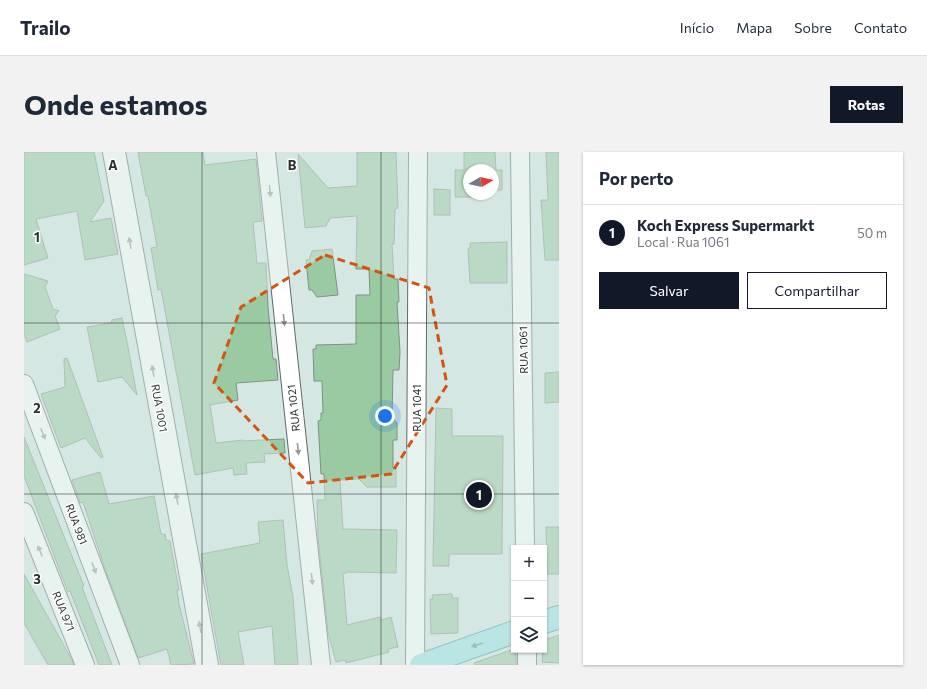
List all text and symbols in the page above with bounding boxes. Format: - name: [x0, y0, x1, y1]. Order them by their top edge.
- text: Trailo: [20, 16, 71, 39]
- text: Início: [680, 19, 714, 36]
- text: Mapa: [736, 19, 772, 36]
- text: Sobre: [794, 19, 832, 36]
- text: Contato: [854, 19, 907, 36]
- button: Rotas: [830, 86, 903, 123]
- text: Onde estamos: [24, 87, 208, 121]
- text: A: [108, 157, 118, 173]
- text: B: [288, 157, 297, 173]
- north arrow: [463, 164, 499, 200]
- text: Por perto: [599, 168, 674, 189]
- one-way arrow: [267, 185, 273, 197]
- text: Koch Express Supermarkt: [637, 216, 814, 234]
- text: 1: [609, 225, 615, 241]
- text: 50 m: [857, 225, 887, 241]
- text: 1: [34, 229, 40, 245]
- text: Local · Rua 1061: [637, 234, 729, 250]
- one-way arrow: [127, 237, 133, 249]
- button: Salvar: [599, 272, 739, 309]
- button: Compartilhar: [747, 272, 887, 309]
- one-way arrow: [281, 314, 287, 326]
- street label: RUA 1061: [516, 326, 530, 374]
- one-way arrow: [150, 365, 156, 377]
- street label: RUA 1001: [149, 383, 171, 433]
- street label: RUA 1021: [284, 384, 302, 432]
- street label: RUA 1041: [410, 384, 423, 432]
- text: 2: [33, 400, 41, 416]
- your location: [375, 406, 395, 426]
- one-way arrow: [40, 428, 46, 440]
- one-way arrow: [295, 443, 301, 455]
- pin: 1: [466, 480, 492, 510]
- one-way arrow: [174, 493, 180, 505]
- street label: RUA 981: [63, 502, 91, 546]
- one-way arrow: [36, 544, 42, 556]
- map controls: [511, 545, 547, 653]
- button: +: [511, 545, 547, 581]
- one-way arrow: [91, 563, 97, 575]
- text: 3: [33, 571, 41, 587]
- one-way arrow: [308, 573, 315, 585]
- button: −: [511, 581, 547, 617]
- street label: RUA 971: [50, 589, 78, 633]
- button: layers: [511, 617, 547, 653]
- one-way arrow: [197, 621, 203, 633]
- one-way arrow: [471, 643, 483, 649]

